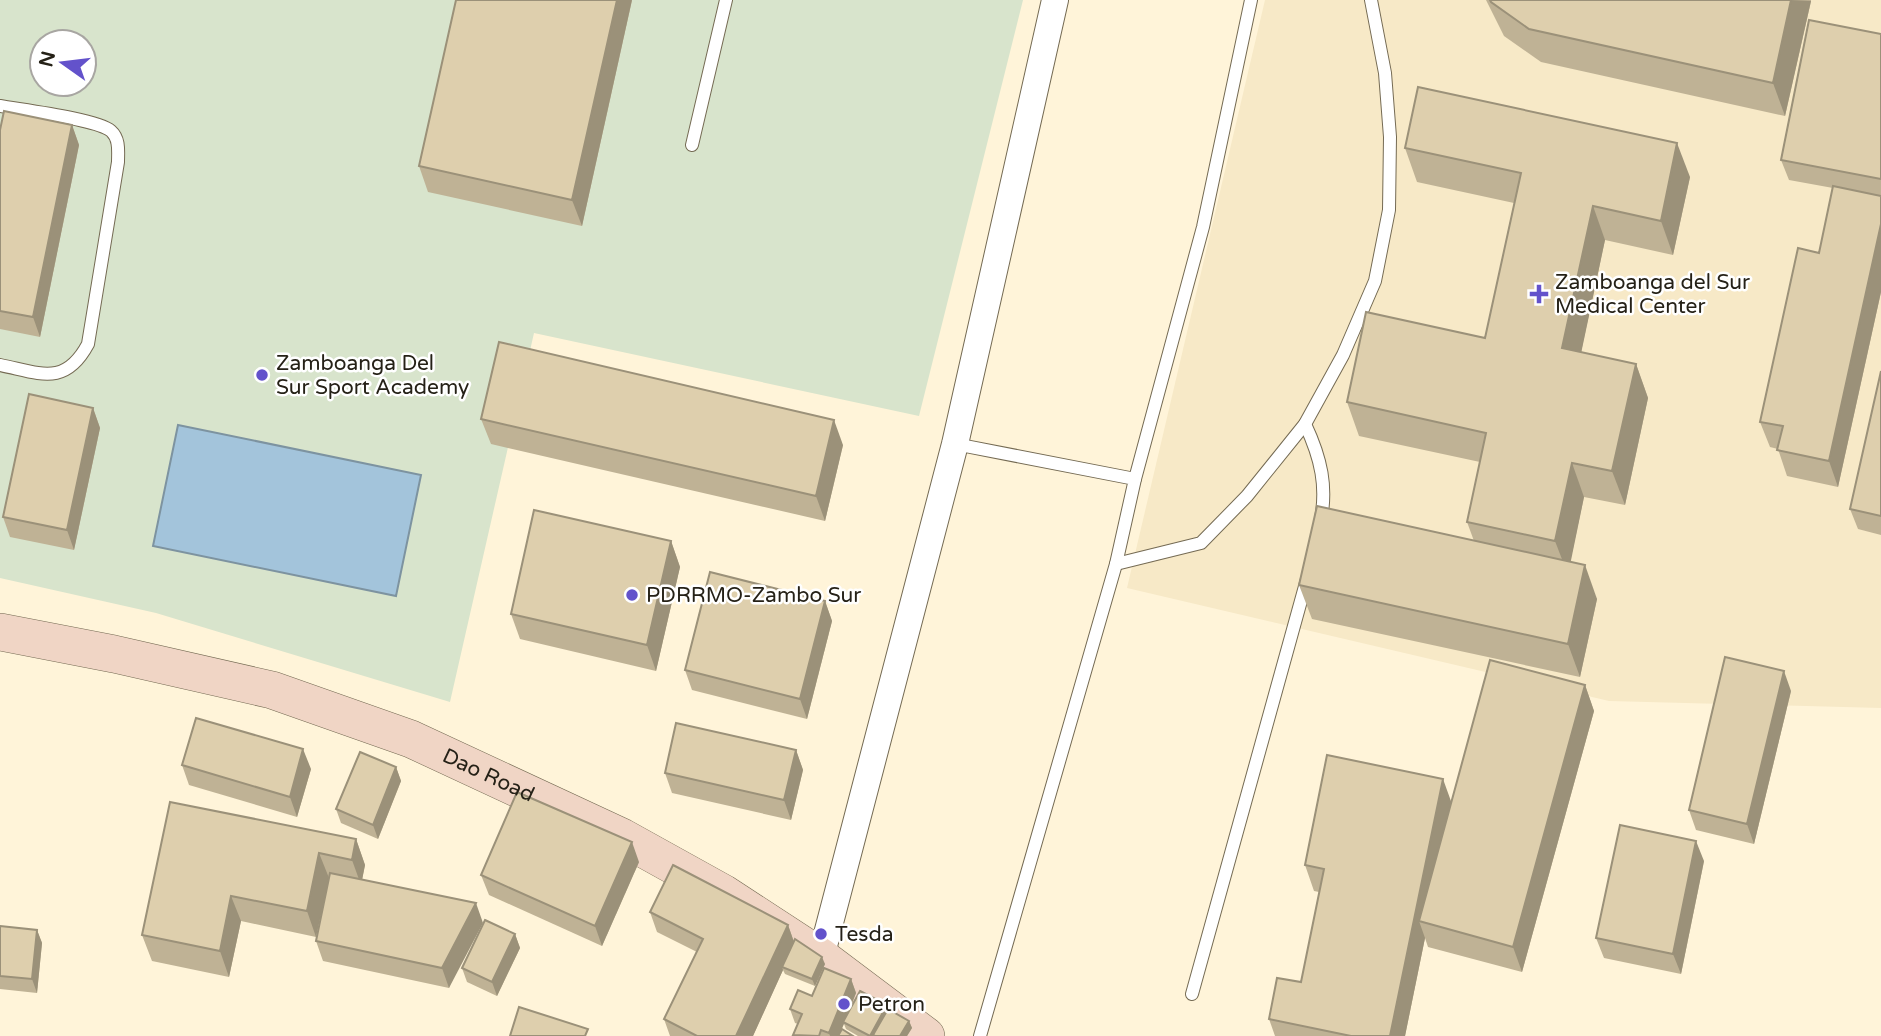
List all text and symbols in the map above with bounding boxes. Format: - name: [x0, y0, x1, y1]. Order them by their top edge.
- north arrow: [28, 28, 98, 98]
- text: N: [35, 49, 60, 69]
- place label: Zamboanga del Sur Medical Center: [1555, 270, 1750, 319]
- marker: Zamboanga del Sur Medical Center: [1529, 284, 1549, 304]
- place label: Zamboanga Del Sur Sport Academy: [276, 351, 469, 400]
- marker: Zamboanga Del Sur Sport Academy: [254, 367, 270, 383]
- place label: PDRRMO-Zambo Sur: [646, 583, 861, 608]
- marker: PDRRMO-Zambo Sur: [624, 587, 640, 603]
- street label: Dao Road: [439, 743, 538, 807]
- place label: Tesda: [835, 922, 893, 947]
- marker: Tesda: [813, 926, 829, 942]
- place label: Petron: [858, 992, 925, 1017]
- marker: Petron: [836, 996, 852, 1012]

